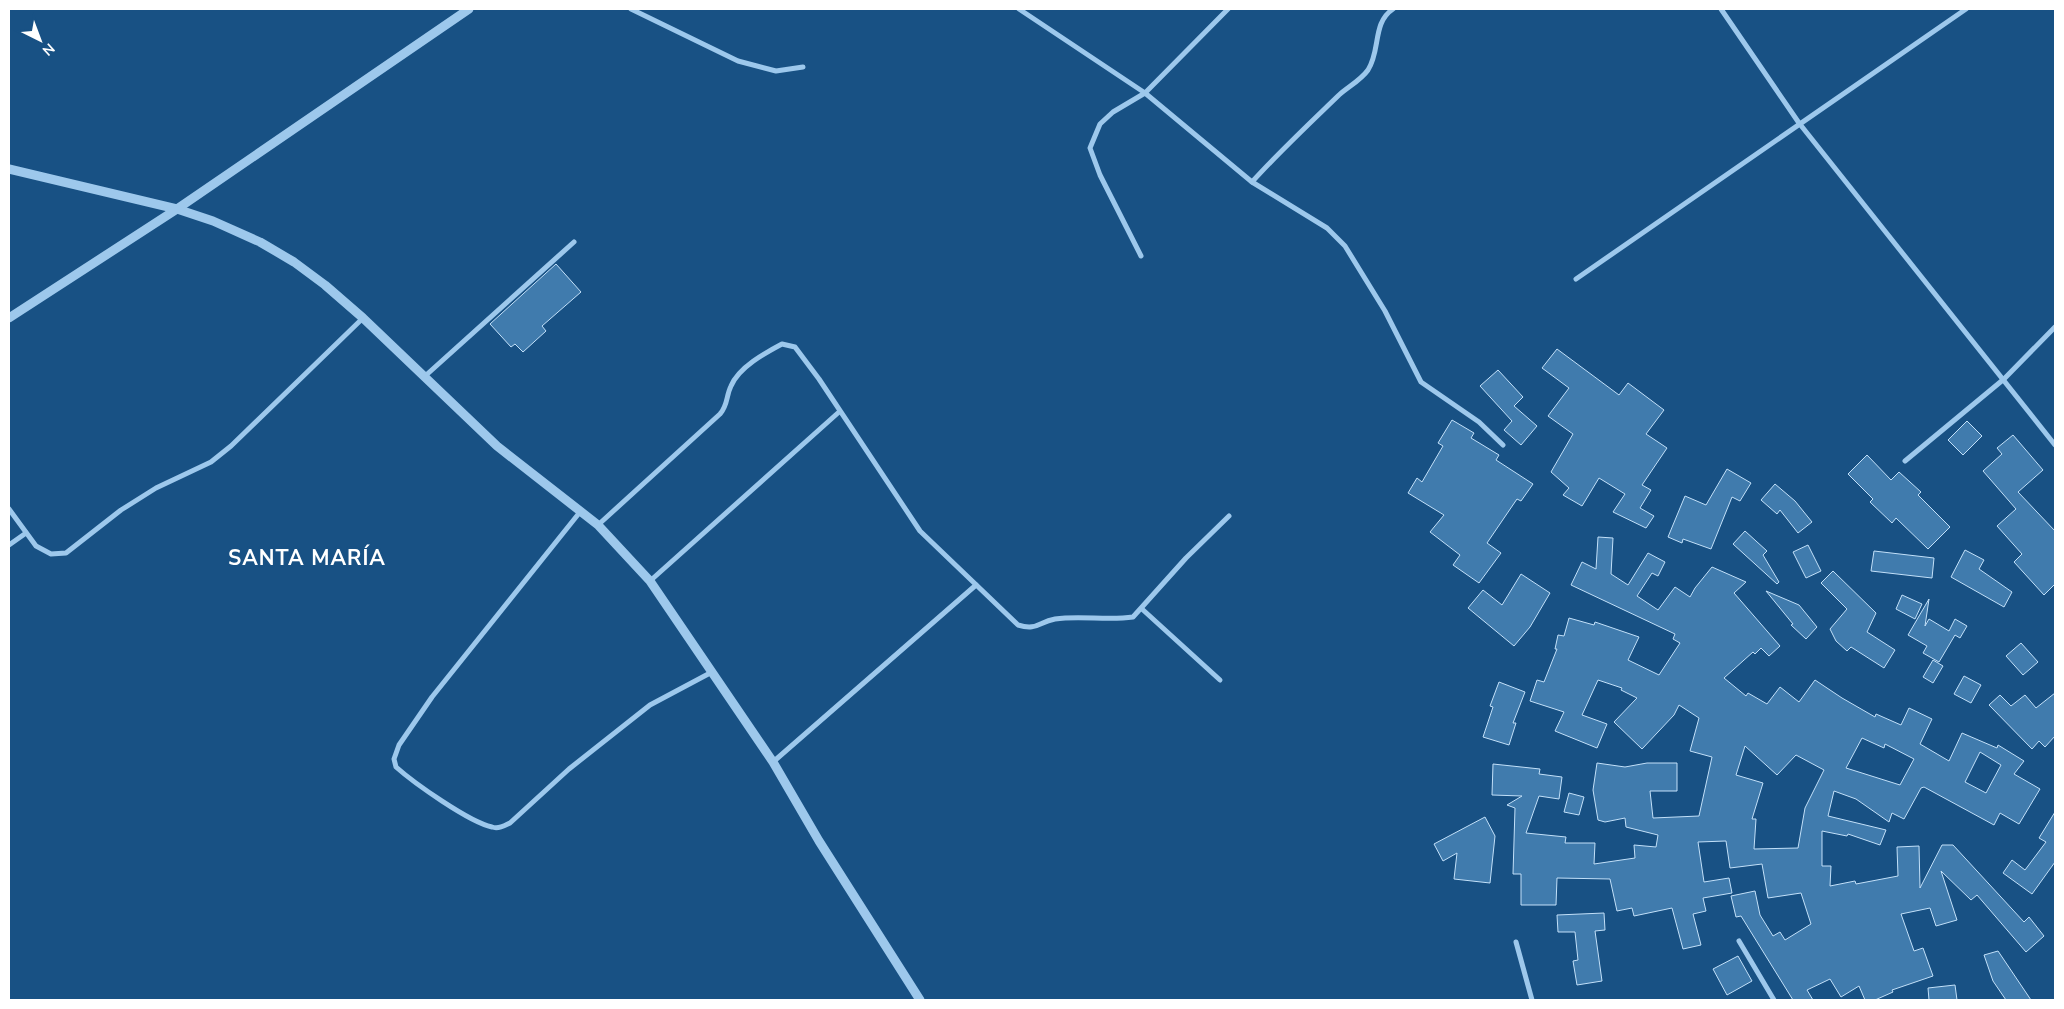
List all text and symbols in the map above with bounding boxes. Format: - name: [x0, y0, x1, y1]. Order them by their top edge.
- north arrow: [15, 15, 65, 65]
- text: N: [38, 39, 59, 60]
- district label: SANTA MARÍA: [228, 544, 386, 572]

